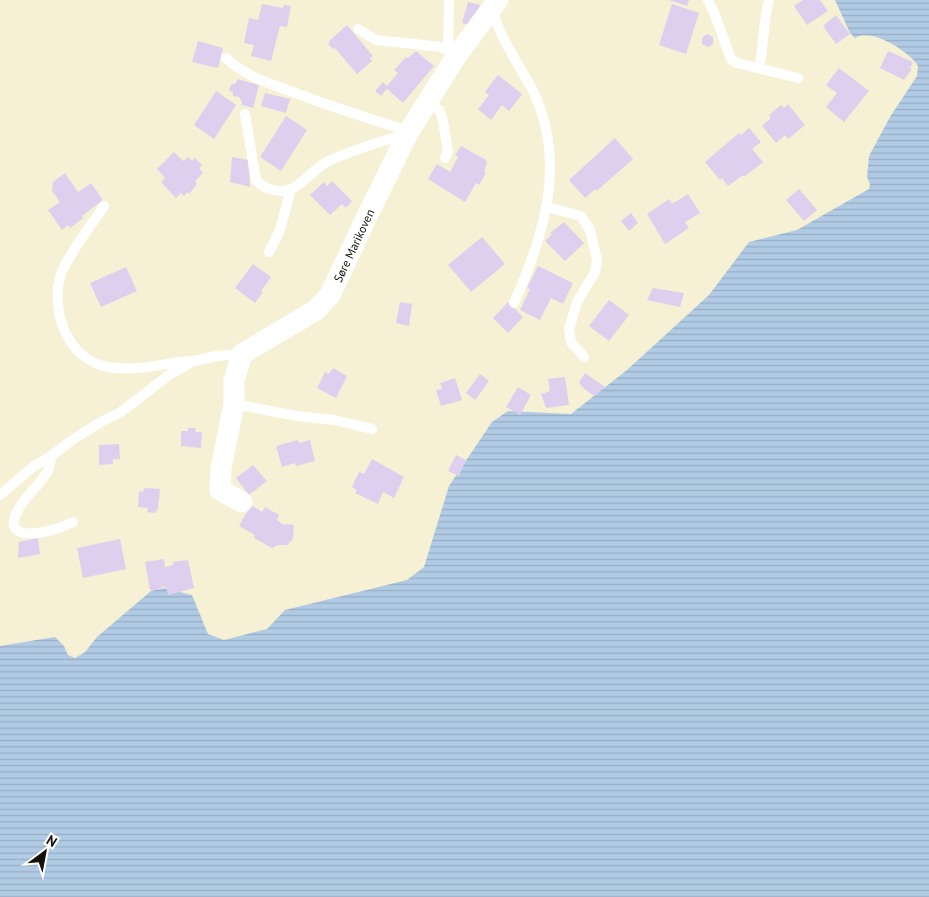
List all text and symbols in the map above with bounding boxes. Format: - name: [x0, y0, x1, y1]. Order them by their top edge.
- street label: Søre Marikoven: [330, 206, 377, 284]
- north arrow: [20, 827, 70, 877]
- text: N: [43, 831, 61, 851]

